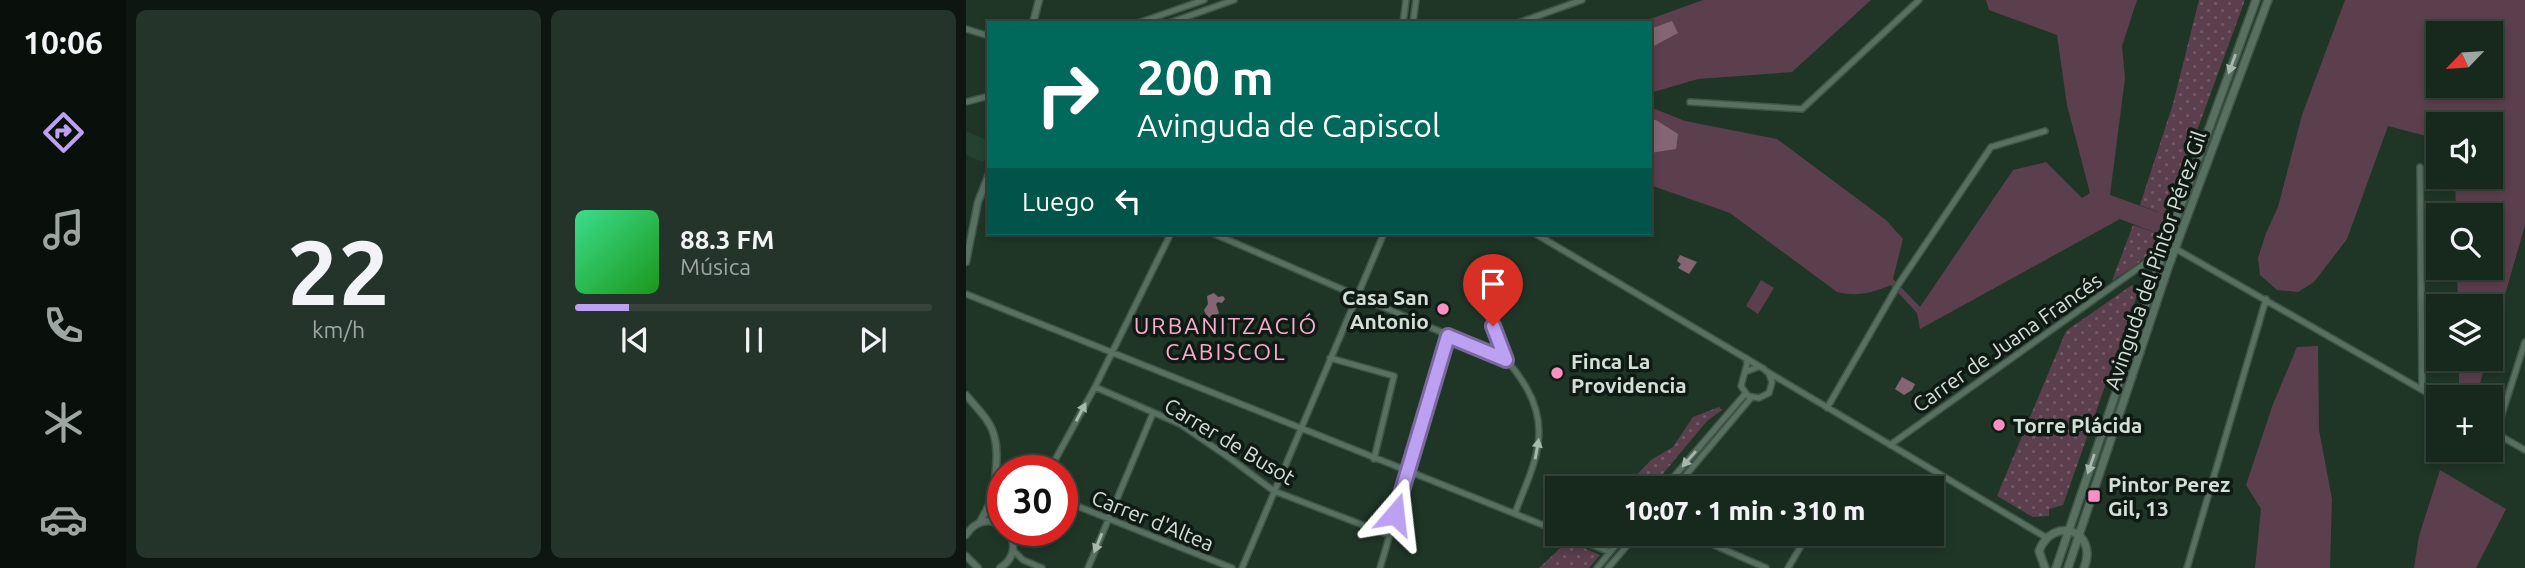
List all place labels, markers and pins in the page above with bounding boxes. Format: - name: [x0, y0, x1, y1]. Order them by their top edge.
- pin: [1463, 254, 1523, 326]
- place label: Casa San Antonio: [1342, 285, 1429, 333]
- marker: Casa San Antonio: [1435, 301, 1451, 317]
- place label: Finca La Providencia: [1571, 349, 1687, 397]
- marker: Finca La Providencia: [1549, 365, 1565, 381]
- place label: Torre Plácida: [2013, 413, 2142, 437]
- marker: Torre Plácida: [1991, 417, 2007, 433]
- place label: Pintor Perez Gil, 13: [2108, 472, 2230, 520]
- marker: Pintor Perez Gil, 13: [2086, 488, 2102, 504]

